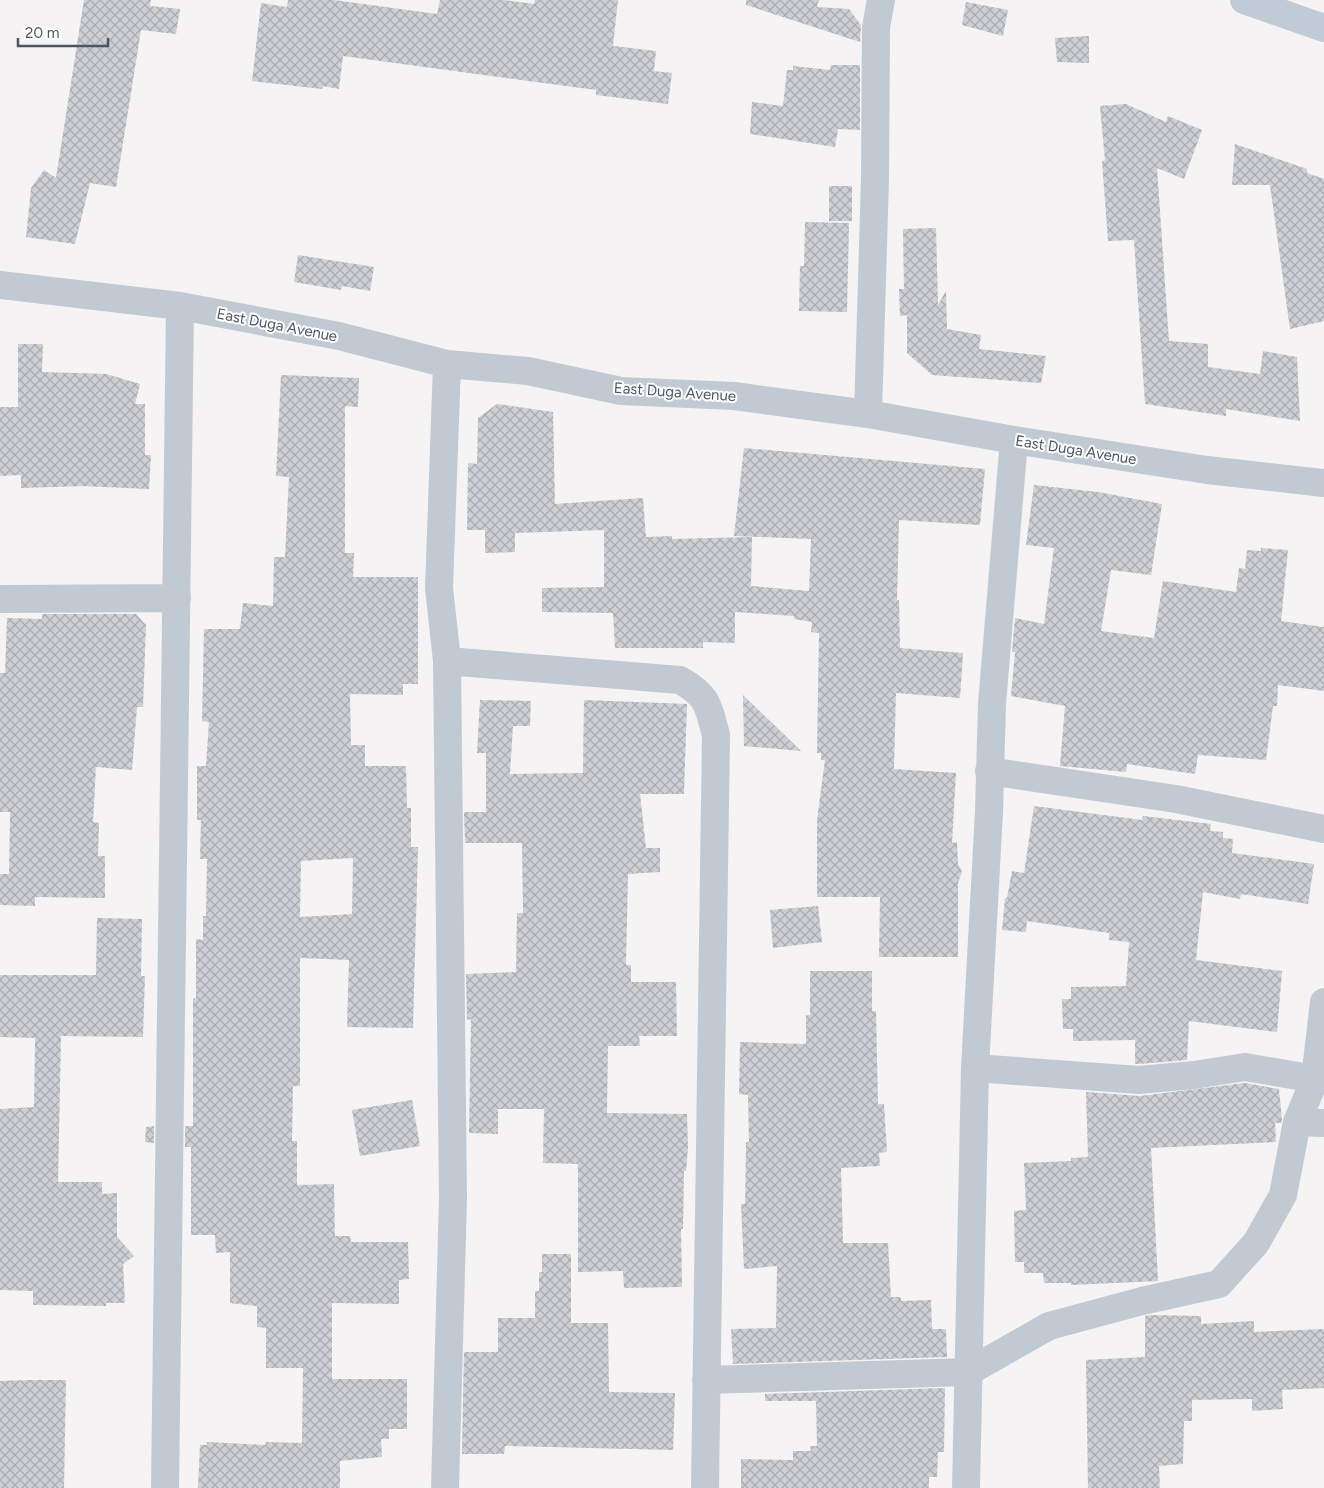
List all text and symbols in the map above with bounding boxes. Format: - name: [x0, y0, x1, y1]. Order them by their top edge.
- scale bar: [18, 15, 108, 47]
- text: 20 m: [25, 24, 59, 42]
- street label: East Duga Avenue: [215, 304, 339, 346]
- street label: East Duga Avenue: [613, 379, 737, 405]
- street label: East Duga Avenue: [1014, 432, 1138, 468]

